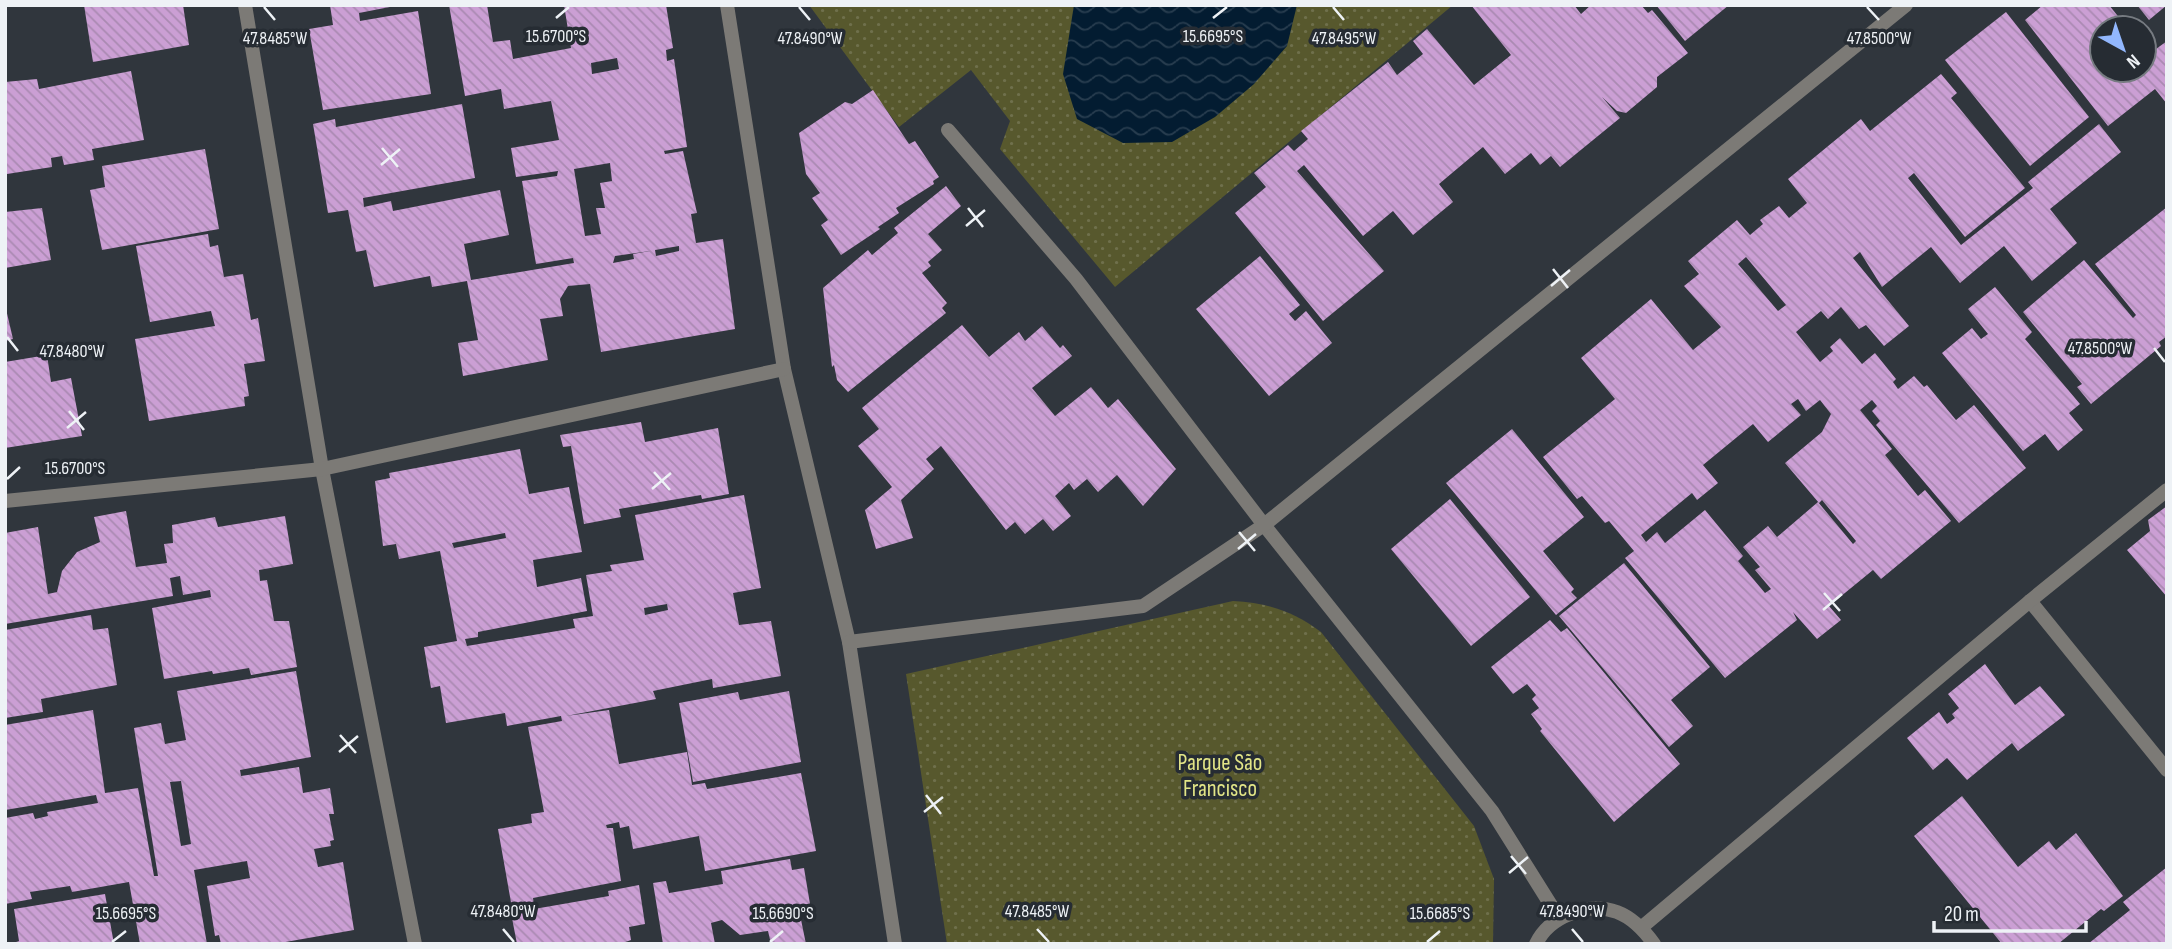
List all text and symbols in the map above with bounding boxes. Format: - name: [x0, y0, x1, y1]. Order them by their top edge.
- north arrow: [2088, 14, 2158, 84]
- text: 15.6700°S: [526, 26, 587, 47]
- text: 15.6695°S: [1183, 26, 1243, 47]
- text: 47.8485°W: [243, 28, 307, 49]
- text: 47.8490°W: [777, 28, 843, 49]
- text: 47.8495°W: [1312, 28, 1376, 49]
- text: 47.8500°W: [1847, 28, 1912, 49]
- text: N: [2122, 49, 2144, 73]
- text: 47.8500°W: [2068, 338, 2133, 359]
- text: 47.8480°W: [39, 341, 105, 362]
- text: 15.6700°S: [45, 458, 106, 479]
- park label: Parque São Francisco: [1178, 749, 1262, 803]
- scale bar: [1934, 890, 2086, 934]
- text: 47.8480°W: [470, 901, 536, 922]
- text: 47.8485°W: [1005, 901, 1069, 922]
- text: 47.8490°W: [1539, 901, 1605, 922]
- text: 20 m: [1944, 902, 1979, 927]
- text: 15.6695°S: [96, 903, 156, 924]
- text: 15.6690°S: [752, 903, 814, 924]
- text: 15.6685°S: [1410, 903, 1470, 924]

